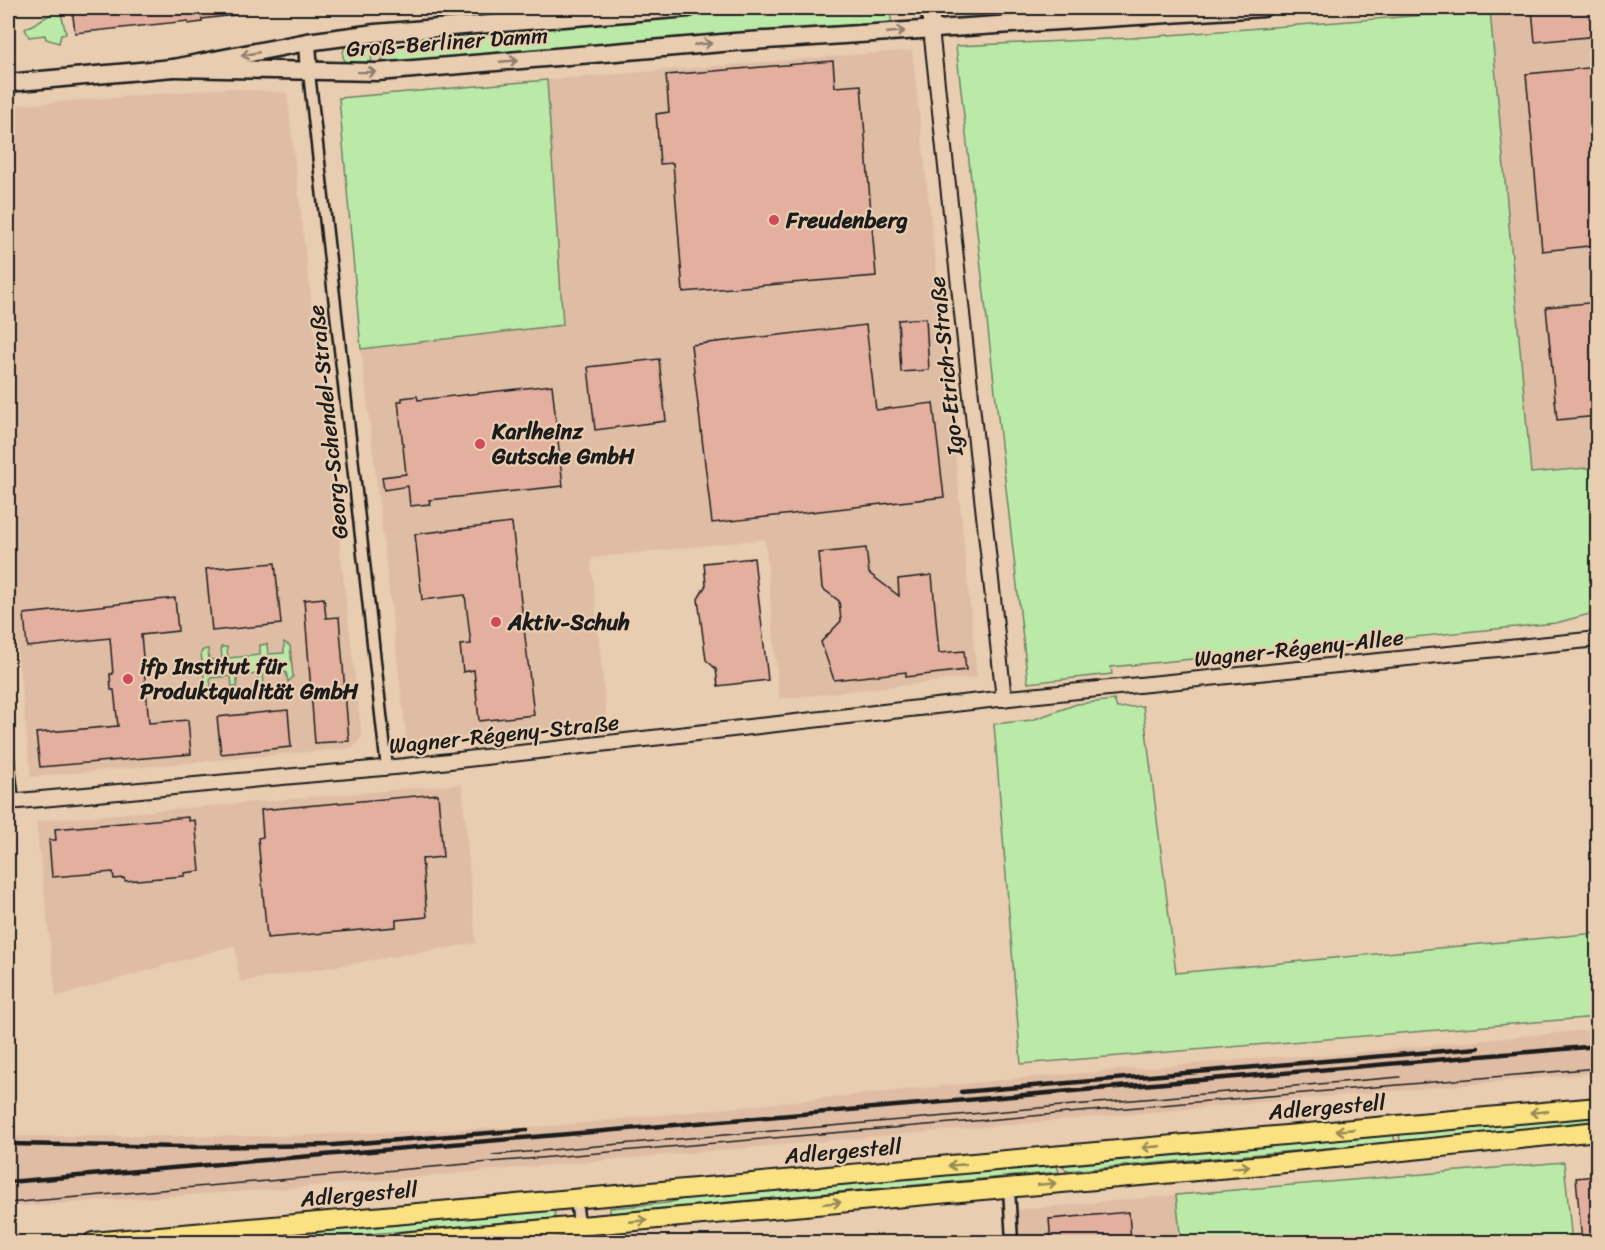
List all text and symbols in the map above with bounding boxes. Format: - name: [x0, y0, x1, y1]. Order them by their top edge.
- street label: Groß-Berliner Damm: [345, 15, 549, 68]
- one-way arrow: [886, 26, 906, 37]
- one-way arrow: [692, 38, 712, 49]
- one-way arrow: [241, 49, 260, 60]
- one-way arrow: [498, 55, 518, 66]
- one-way arrow: [357, 66, 377, 78]
- place label: Freudenberg: [785, 201, 908, 240]
- marker: Freudenberg: [767, 213, 781, 227]
- street label: Igo-Etrich-Straße: [917, 274, 975, 459]
- street label: Georg-Schendel-Straße: [296, 303, 360, 541]
- place label: Karlheinz Gutsche GmbH: [491, 412, 635, 476]
- marker: Karlheinz Gutsche GmbH: [473, 437, 487, 451]
- place label: Aktiv-Schuh: [507, 603, 630, 642]
- marker: Aktiv-Schuh: [489, 615, 503, 629]
- street label: Wagner-Régeny-Allee: [1192, 618, 1406, 678]
- place label: ifp Institut für Produktqualität GmbH: [140, 647, 359, 711]
- marker: ifp Institut für Produktqualität GmbH: [121, 672, 135, 686]
- street label: Wagner-Régeny-Straße: [387, 703, 621, 765]
- street label: Adlergestell: [1266, 1082, 1388, 1132]
- one-way arrow: [1530, 1107, 1550, 1118]
- one-way arrow: [1336, 1125, 1356, 1136]
- street label: Adlergestell: [782, 1126, 904, 1176]
- one-way arrow: [1141, 1142, 1161, 1153]
- one-way arrow: [947, 1159, 967, 1170]
- one-way arrow: [1231, 1161, 1251, 1172]
- street label: Adlergestell: [298, 1169, 420, 1219]
- one-way arrow: [1037, 1178, 1056, 1189]
- one-way arrow: [821, 1197, 841, 1208]
- one-way arrow: [627, 1215, 647, 1226]

